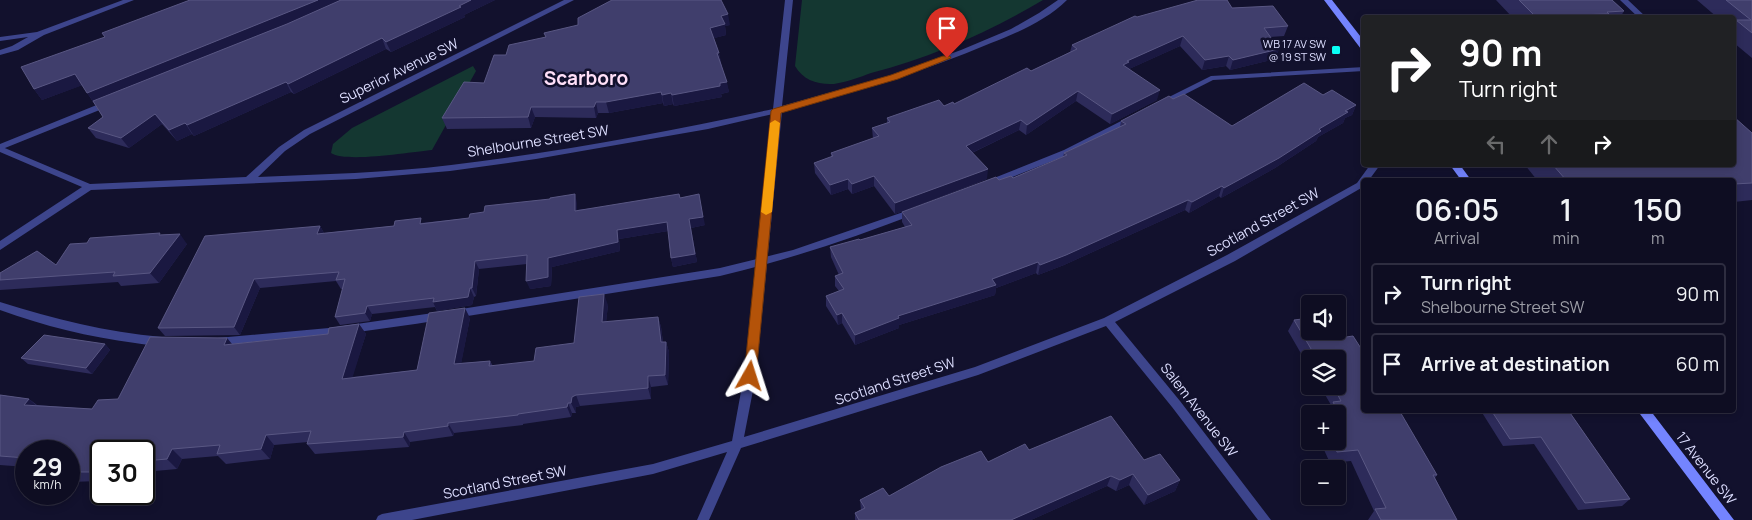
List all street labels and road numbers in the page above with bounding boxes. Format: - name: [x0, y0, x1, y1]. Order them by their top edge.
- street label: Superior Avenue SW: [336, 34, 461, 108]
- street label: Shelbourne Street SW: [466, 120, 610, 161]
- street label: Scotland Street SW: [1203, 183, 1322, 260]
- street label: Scotland Street SW: [832, 352, 958, 409]
- street label: Salem Avenue SW: [1157, 359, 1242, 461]
- street label: 17 Avenue SW: [1672, 427, 1741, 508]
- street label: Scotland Street SW: [441, 460, 568, 503]

